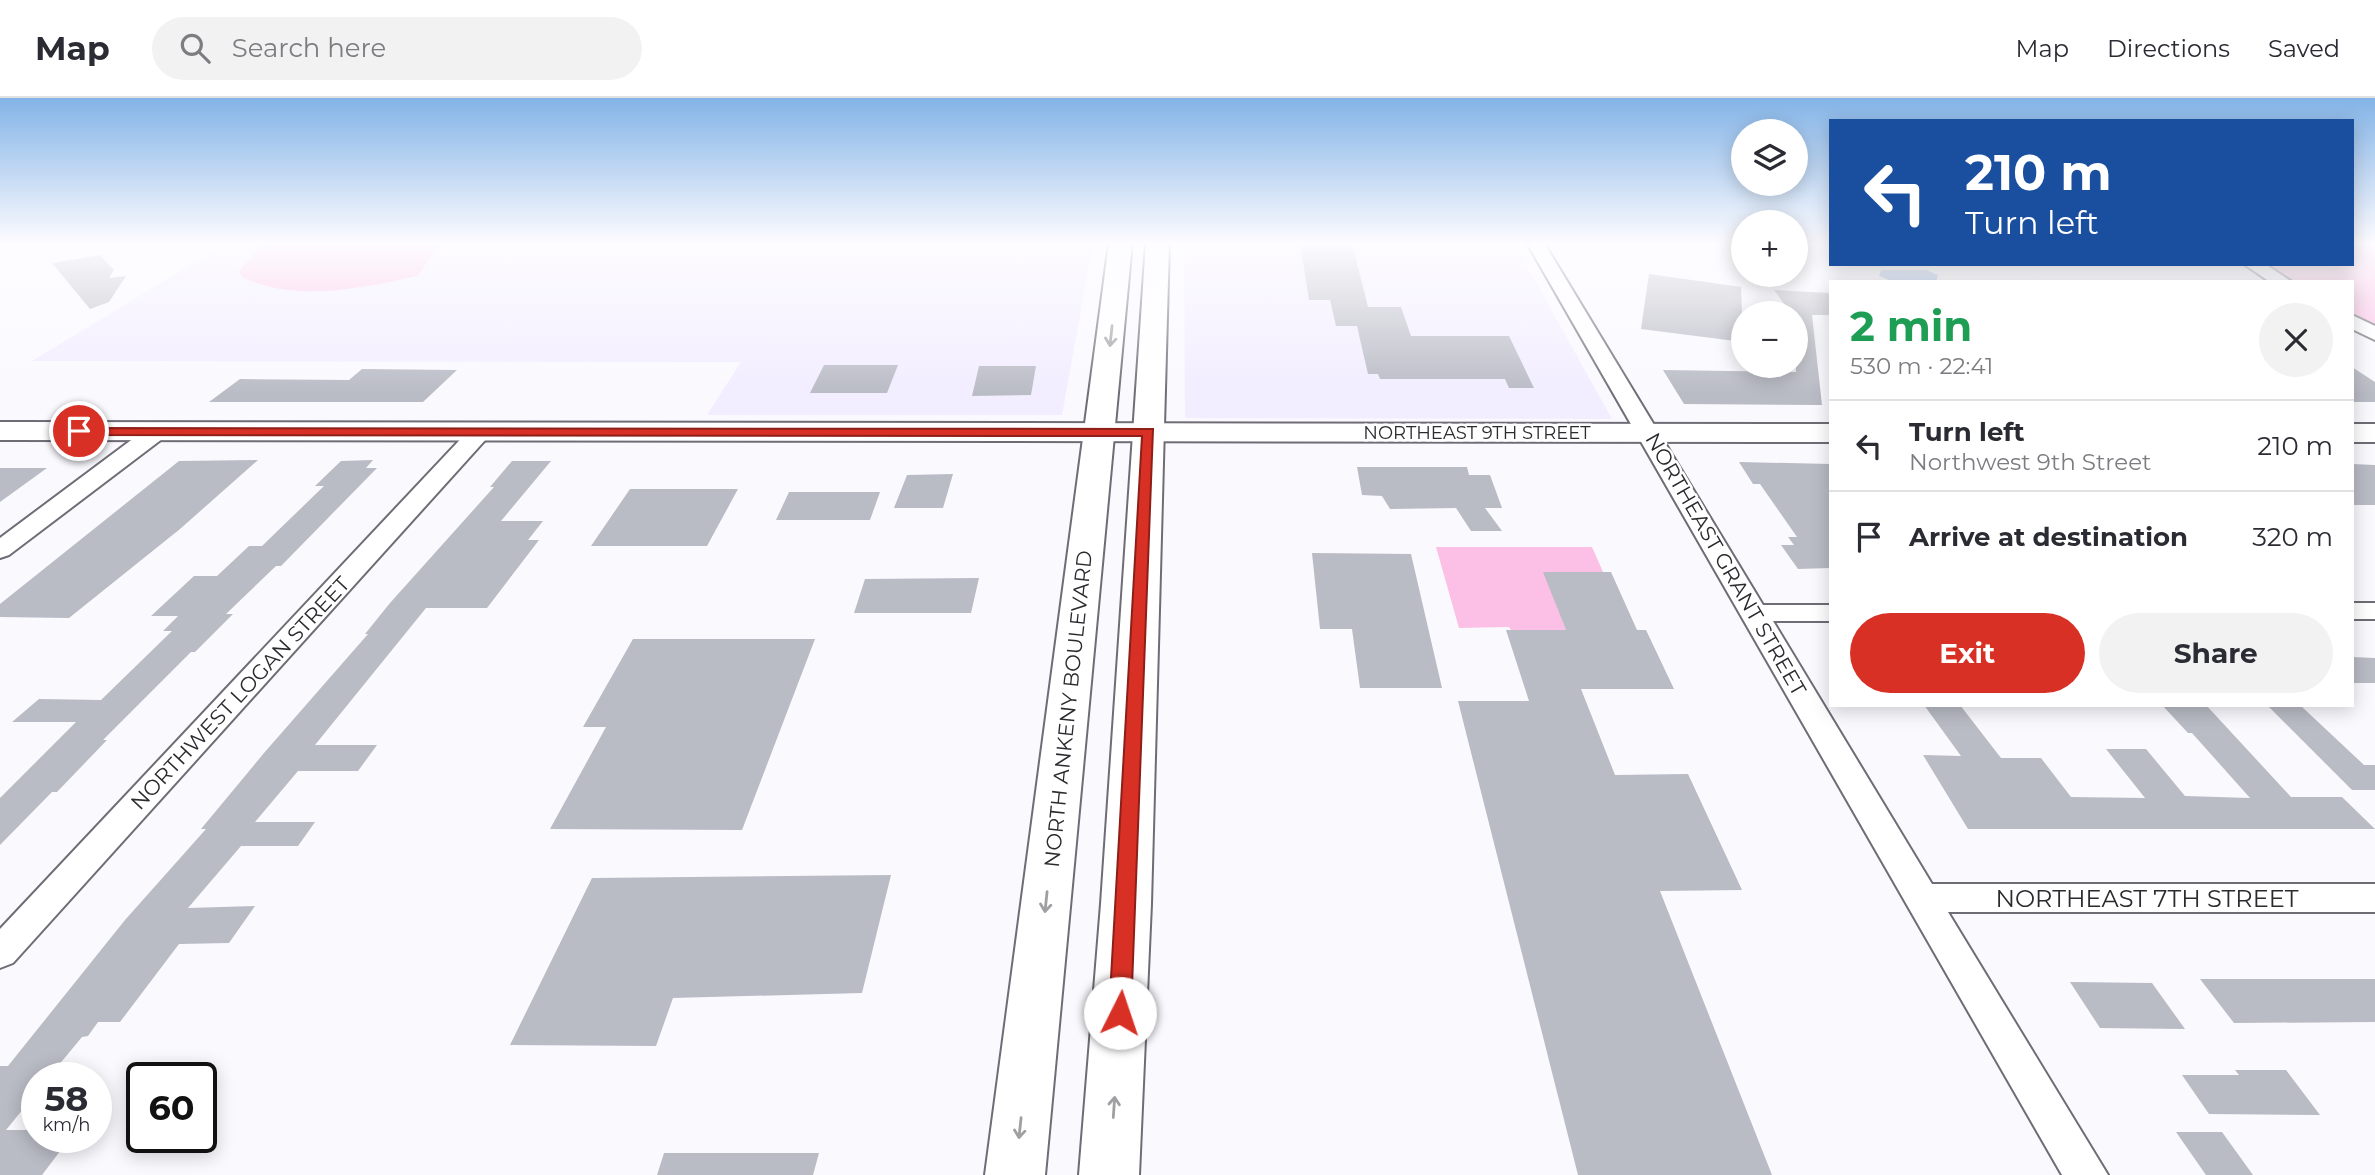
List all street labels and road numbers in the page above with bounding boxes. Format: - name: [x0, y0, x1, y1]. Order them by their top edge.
- street label: NORTHEAST 9TH STREET: [1363, 422, 1591, 444]
- street label: NORTHEAST GRANT STREET: [1640, 428, 1812, 700]
- street label: NORTH ANKENY BOULEVARD: [1039, 549, 1097, 869]
- street label: NORTHWEST LOGAN STREET: [125, 571, 355, 815]
- street label: NORTHEAST 7TH STREET: [1995, 884, 2299, 913]

